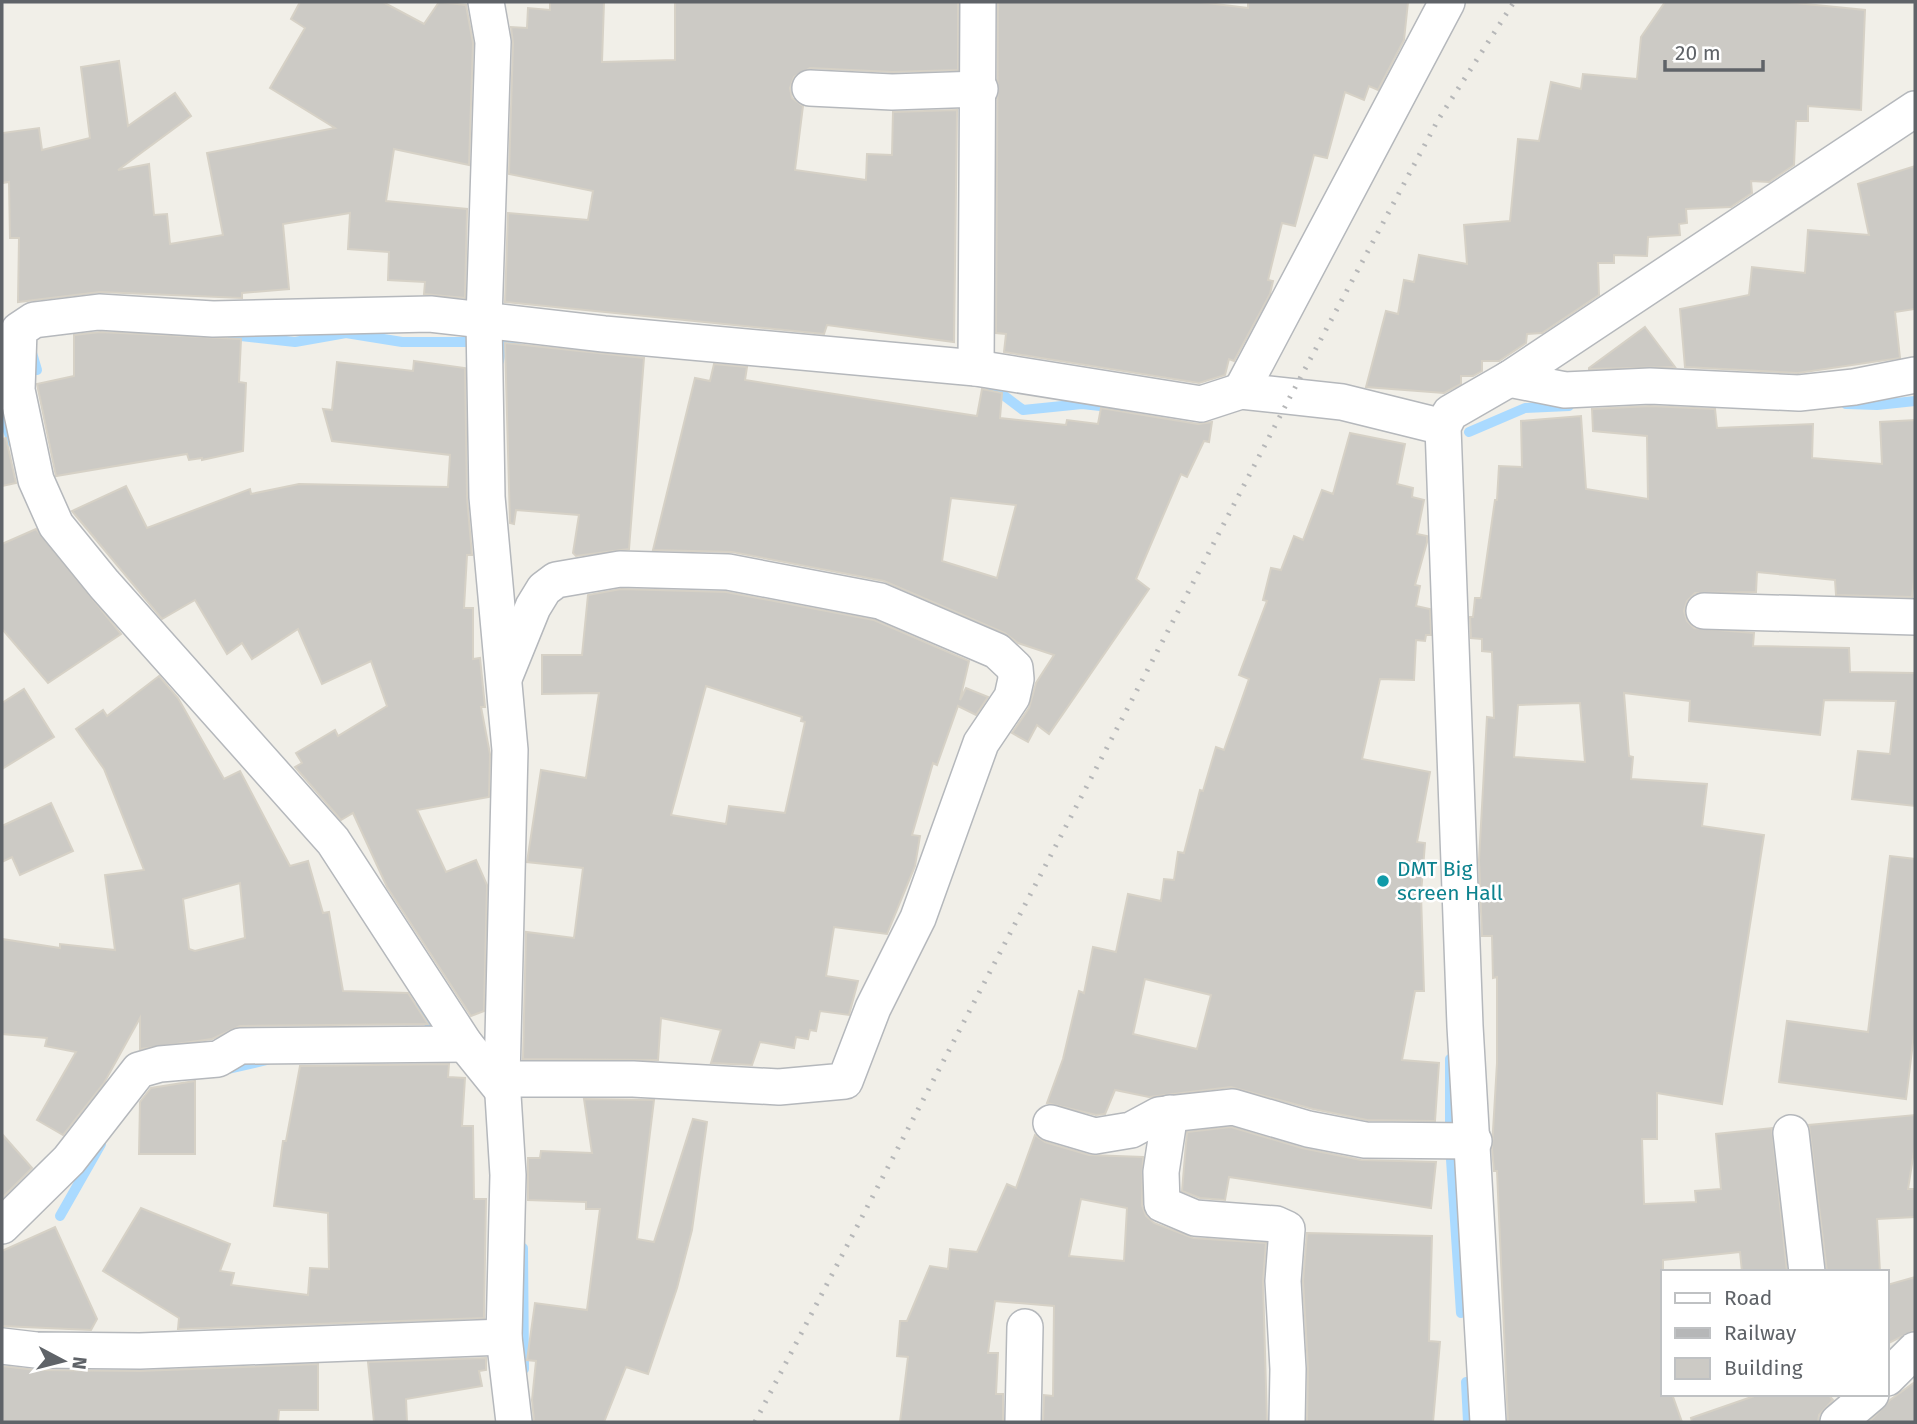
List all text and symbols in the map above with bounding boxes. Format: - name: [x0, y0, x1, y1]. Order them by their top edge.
- scale bar: [1665, 28, 1763, 72]
- text: 20 m: [1675, 40, 1721, 66]
- place label: DMT Big screen Hall: [1397, 856, 1503, 906]
- marker: DMT Big screen Hall: [1375, 873, 1391, 889]
- legend: [1661, 1270, 1889, 1396]
- text: Road: [1724, 1285, 1772, 1311]
- text: Railway: [1724, 1320, 1797, 1346]
- north arrow: [28, 1326, 98, 1396]
- text: N: [67, 1355, 92, 1371]
- text: Building: [1724, 1355, 1803, 1381]

